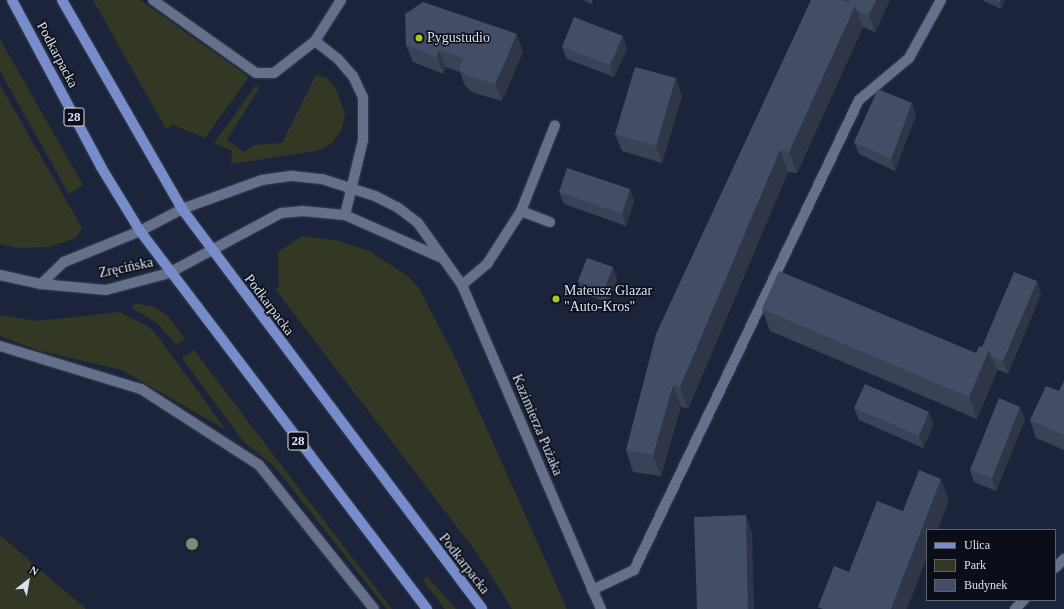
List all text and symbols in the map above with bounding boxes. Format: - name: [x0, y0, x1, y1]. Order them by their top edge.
- street label: Podkarpacka: [33, 19, 81, 91]
- place label: Pygustudio: [427, 30, 490, 46]
- marker: Pygustudio: [414, 33, 424, 43]
- road number: 28: [63, 106, 85, 128]
- street label: Zręcińska: [97, 254, 155, 282]
- street label: Podkarpacka: [241, 271, 297, 339]
- place label: Mateusz Glazar "Auto-Kros": [564, 283, 652, 316]
- marker: Mateusz Glazar "Auto-Kros": [551, 294, 561, 304]
- street label: Kazimierza Pużaka: [508, 372, 566, 478]
- road number: 28: [287, 430, 309, 452]
- legend: [926, 529, 1056, 601]
- street label: Podkarpacka: [435, 530, 493, 598]
- text: Ulica: [964, 538, 990, 552]
- text: Park: [964, 558, 986, 572]
- north arrow: [8, 561, 48, 601]
- text: N: [28, 564, 41, 578]
- text: Budynek: [964, 578, 1007, 592]

